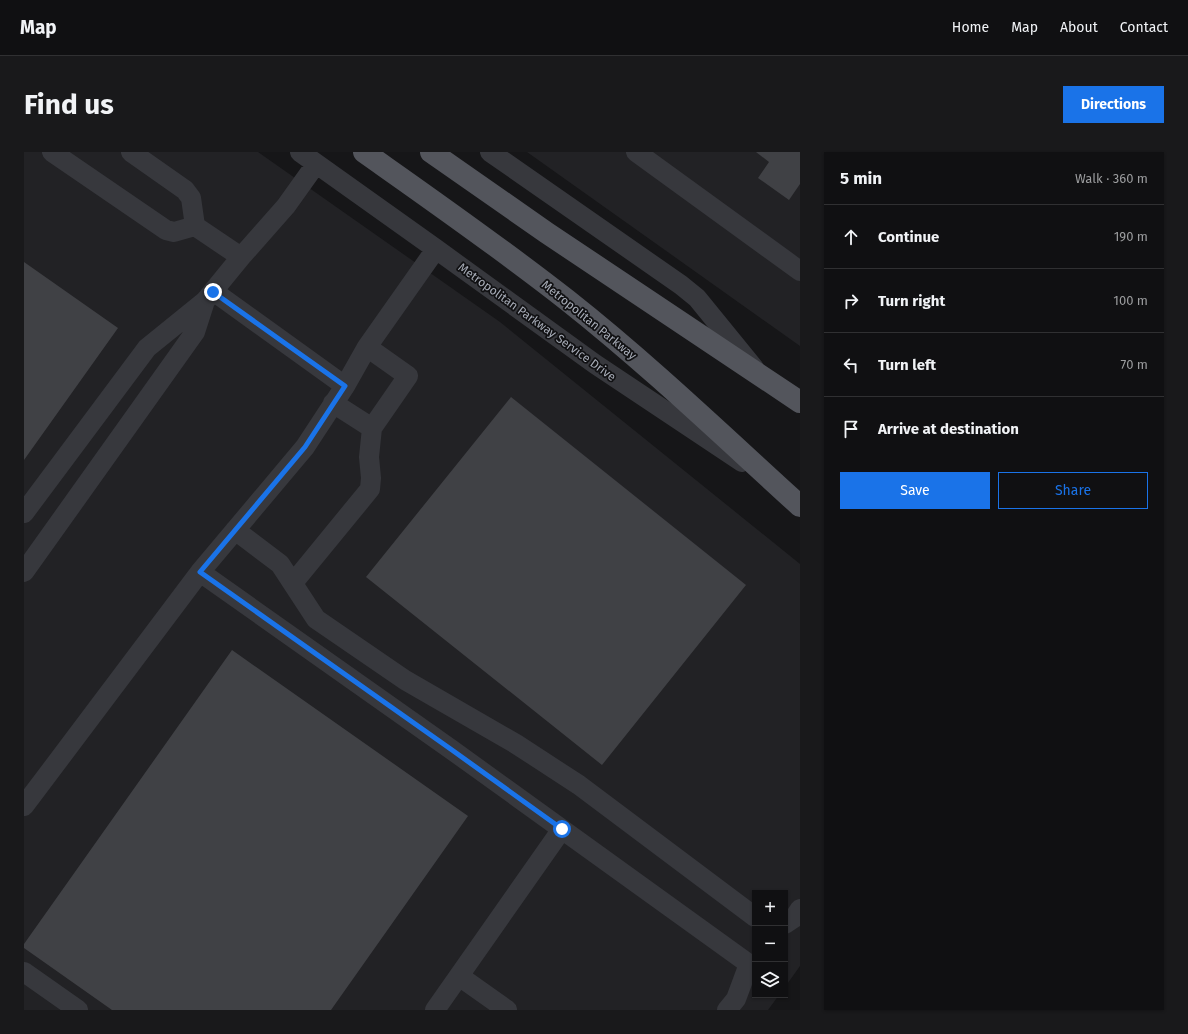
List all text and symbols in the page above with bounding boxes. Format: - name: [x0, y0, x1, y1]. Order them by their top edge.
- text: Map: [20, 16, 57, 39]
- text: Home: [952, 19, 989, 36]
- text: Map: [1011, 19, 1038, 36]
- text: About: [1060, 19, 1098, 36]
- text: Contact: [1120, 19, 1168, 36]
- button: Directions: [1063, 86, 1164, 123]
- text: Find us: [24, 88, 114, 121]
- text: 5 min: [840, 168, 882, 189]
- text: Walk · 360 m: [1075, 171, 1148, 186]
- icon: ahead: [840, 226, 862, 248]
- text: Continue: [878, 228, 939, 246]
- text: 190 m: [1114, 229, 1148, 244]
- street label: Metropolitan Parkway Service Drive: [455, 260, 619, 384]
- street label: Metropolitan Parkway: [539, 277, 639, 363]
- route end: [204, 283, 222, 301]
- icon: right: [840, 290, 862, 312]
- text: Turn right: [878, 292, 945, 310]
- text: 100 m: [1113, 293, 1148, 308]
- icon: left: [840, 354, 862, 376]
- text: Turn left: [878, 356, 936, 374]
- text: 70 m: [1121, 357, 1148, 372]
- icon: arrive: [840, 418, 862, 440]
- text: Arrive at destination: [878, 420, 1019, 438]
- button: Save: [840, 472, 990, 509]
- button: Share: [998, 472, 1148, 509]
- route start: [553, 820, 571, 838]
- map controls: [752, 890, 788, 998]
- button: +: [752, 890, 788, 926]
- button: −: [752, 926, 788, 962]
- button: layers: [752, 962, 788, 998]

